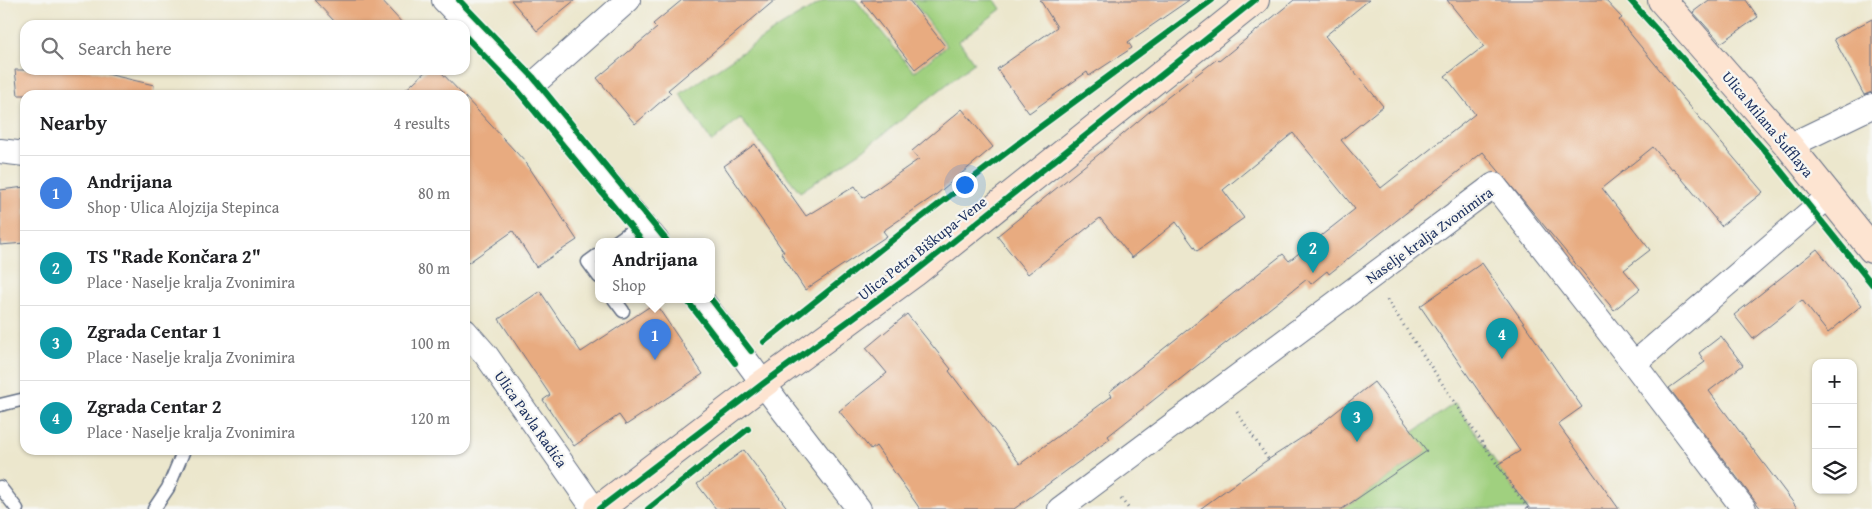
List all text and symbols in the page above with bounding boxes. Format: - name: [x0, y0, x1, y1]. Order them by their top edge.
- search box: [20, 20, 470, 75]
- icon: search: [38, 34, 66, 62]
- text: Search here: [78, 34, 172, 62]
- street label: Ulica Milana Šufflaya: [1717, 66, 1819, 182]
- text: Nearby: [40, 107, 107, 138]
- text: 4 results: [393, 111, 450, 135]
- text: Andrijana: [87, 167, 172, 195]
- your location: [952, 172, 978, 198]
- text: 1: [52, 181, 60, 205]
- text: 80 m: [418, 181, 450, 205]
- street label: Naselje kralja Zvonimira: [1361, 182, 1497, 288]
- street label: Ulica Petra Biškupa-Vene: [853, 191, 991, 305]
- text: Shop · Ulica Alojzija Stepinca: [87, 195, 279, 219]
- pin: 2: [1297, 232, 1329, 273]
- popup: [595, 238, 715, 303]
- text: TS "Rade Končara 2": [87, 242, 261, 270]
- text: Andrijana: [612, 245, 698, 273]
- text: 2: [52, 256, 60, 280]
- text: 80 m: [418, 256, 450, 280]
- text: Place · Naselje kralja Zvonimira: [87, 270, 295, 294]
- text: Shop: [612, 273, 646, 297]
- text: Zgrada Centar 1: [87, 317, 222, 345]
- pin: 4: [1486, 318, 1518, 359]
- pin: 1: [639, 319, 671, 360]
- text: 3: [52, 331, 60, 355]
- text: 100 m: [410, 331, 450, 355]
- text: Place · Naselje kralja Zvonimira: [87, 345, 295, 369]
- map controls: [1812, 359, 1857, 494]
- button: +: [1812, 359, 1857, 404]
- street label: Ulica Pavla Radića: [490, 366, 572, 472]
- text: Zgrada Centar 2: [87, 392, 222, 420]
- pin: 3: [1341, 401, 1373, 442]
- button: −: [1812, 404, 1857, 449]
- text: 4: [52, 406, 60, 430]
- text: 120 m: [410, 406, 450, 430]
- text: Place · Naselje kralja Zvonimira: [87, 420, 295, 444]
- button: layers: [1812, 449, 1857, 494]

